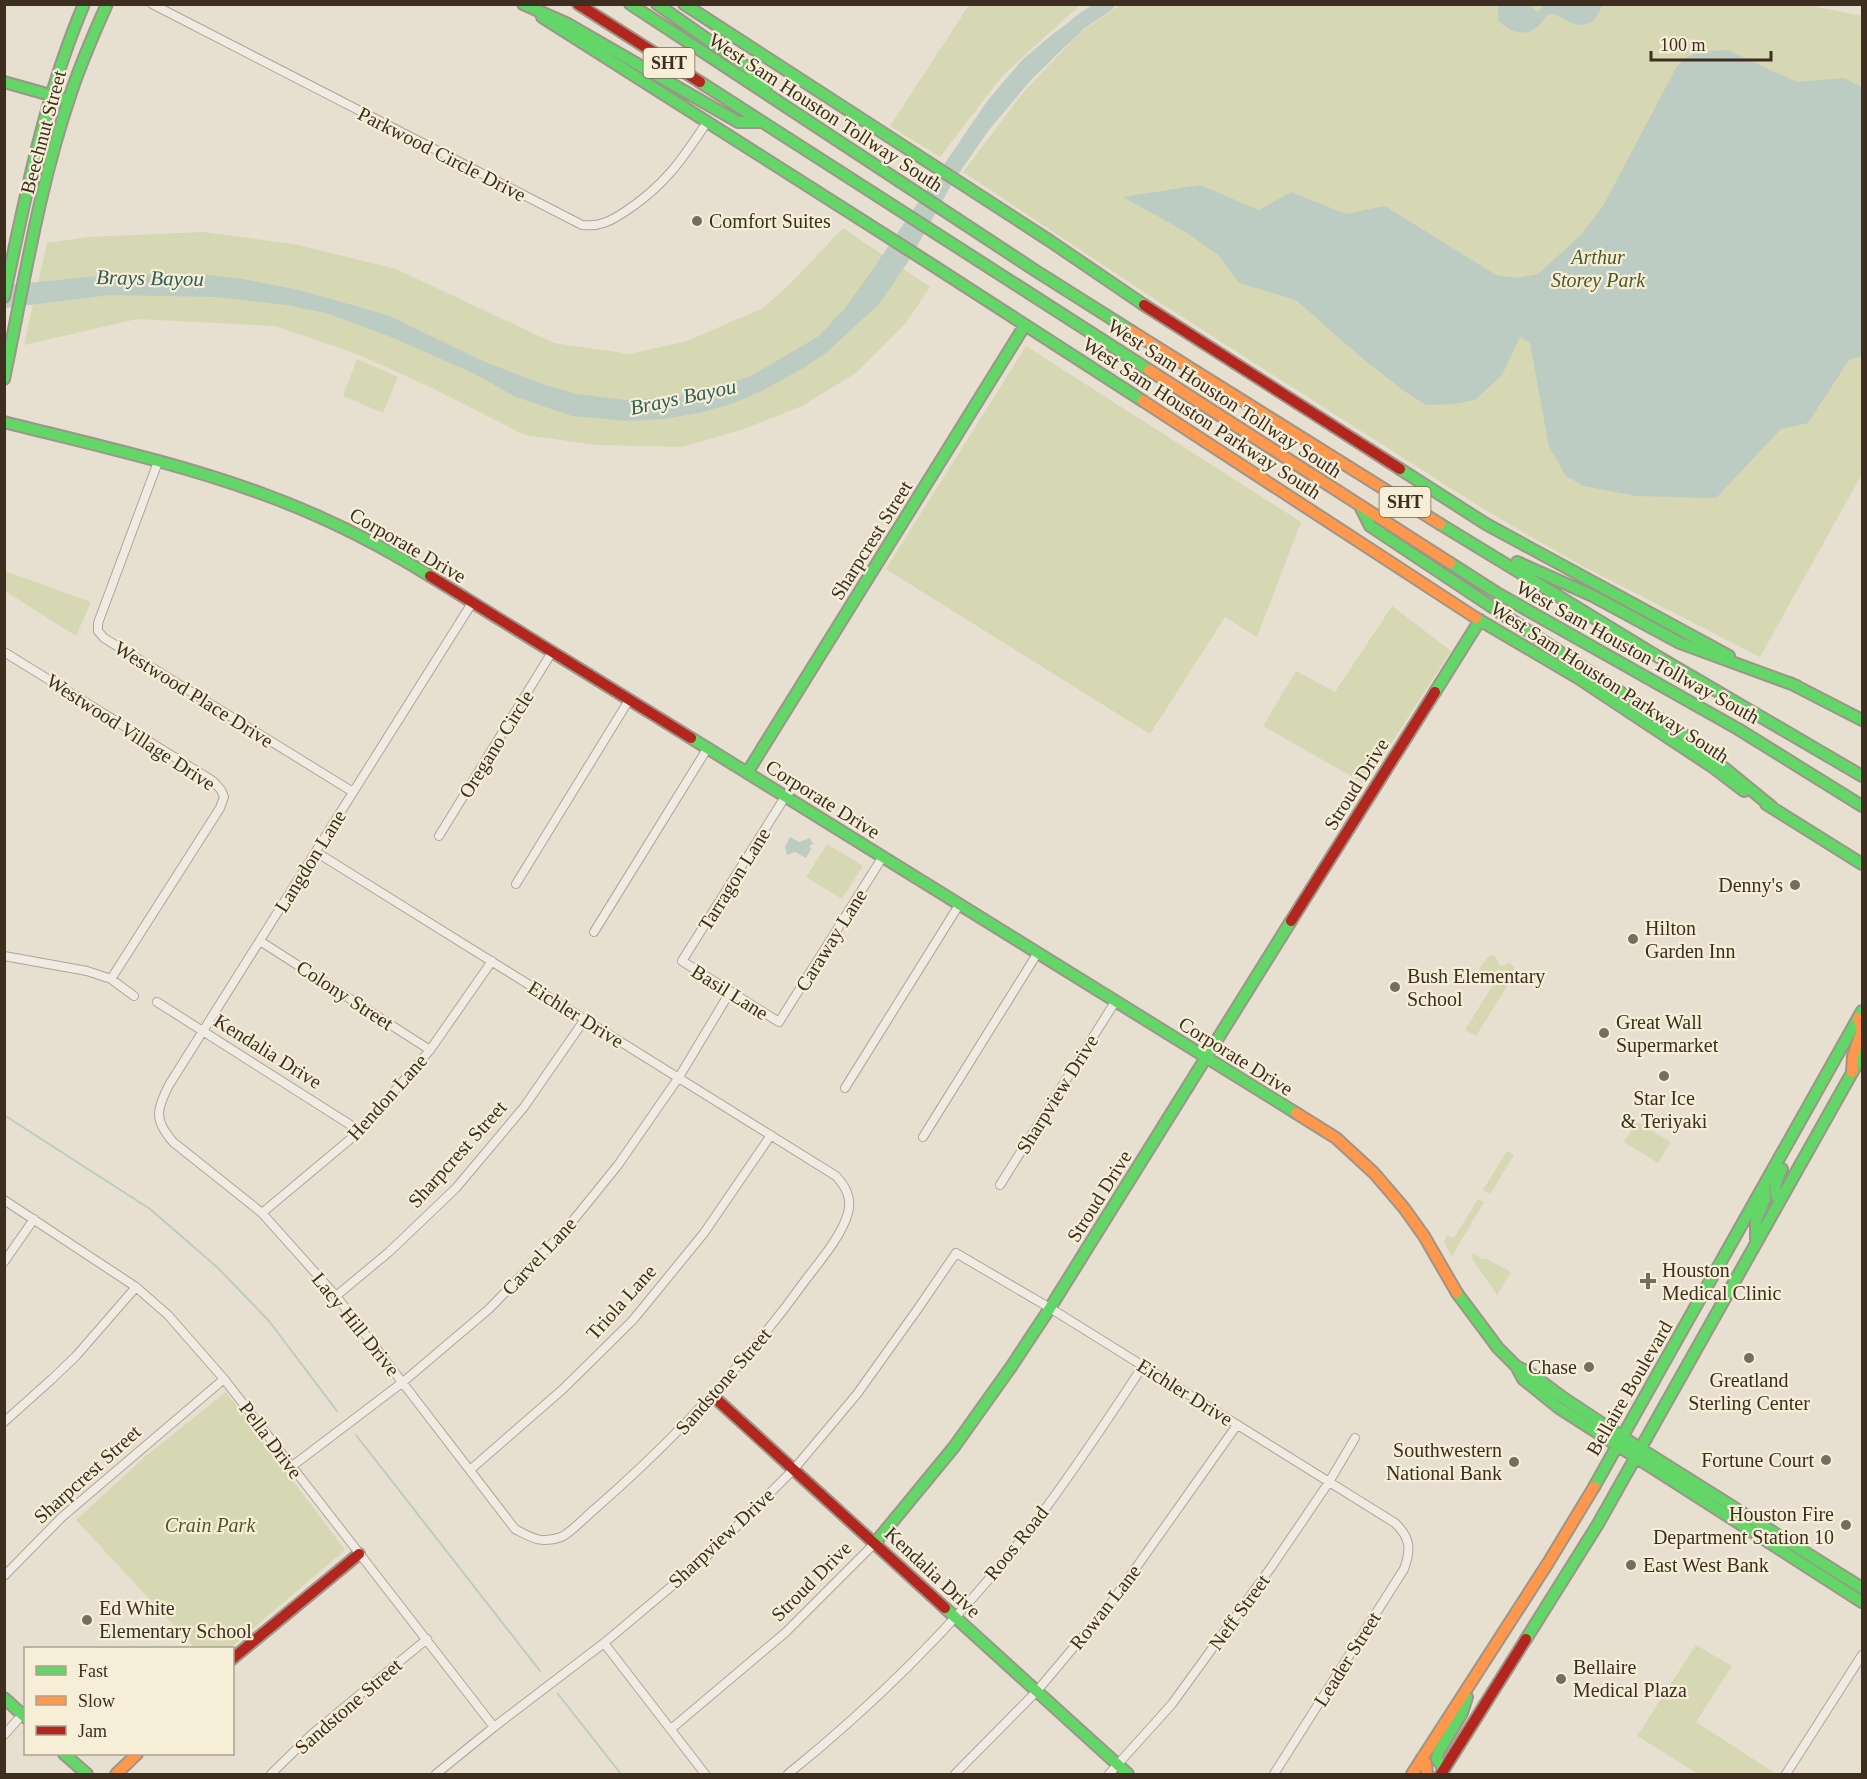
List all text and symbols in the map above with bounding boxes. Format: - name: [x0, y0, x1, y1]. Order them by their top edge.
- scale bar: [1651, 24, 1771, 62]
- street label: West Sam Houston Tollway South: [704, 28, 947, 197]
- text: 100 m: [1660, 35, 1706, 55]
- road number: SHT: [644, 48, 694, 78]
- street label: Beechnut Street: [16, 67, 70, 196]
- street label: Parkwood Circle Drive: [354, 102, 530, 206]
- place label: Comfort Suites: [709, 210, 831, 232]
- marker: Comfort Suites: [690, 214, 704, 228]
- park label: Arthur Storey Park: [1551, 246, 1646, 292]
- water label: Brays Bayou: [96, 265, 204, 291]
- street label: West Sam Houston Tollway South: [1103, 314, 1346, 483]
- street label: West Sam Houston Parkway South: [1078, 333, 1325, 504]
- water label: Brays Bayou: [628, 374, 738, 420]
- street label: Sharpcrest Street: [826, 476, 917, 604]
- road number: SHT: [1380, 487, 1430, 517]
- street label: Corporate Drive: [345, 503, 470, 588]
- street label: West Sam Houston Tollway South: [1512, 576, 1763, 729]
- street label: West Sam Houston Parkway South: [1486, 597, 1733, 768]
- street label: Westwood Place Drive: [111, 636, 277, 752]
- street label: Westwood Village Drive: [42, 669, 220, 796]
- street label: Oregano Circle: [454, 686, 539, 802]
- street label: Stroud Drive: [1319, 734, 1393, 834]
- street label: Corporate Drive: [761, 755, 884, 844]
- street label: Langdon Lane: [270, 806, 351, 917]
- street label: Tarragon Lane: [694, 824, 775, 935]
- place label: Denny's: [1718, 874, 1783, 897]
- marker: Denny's: [1788, 878, 1802, 892]
- street label: Caraway Lane: [791, 885, 872, 996]
- place label: Hilton Garden Inn: [1645, 917, 1736, 962]
- marker: Hilton Garden Inn: [1626, 932, 1640, 946]
- street label: Colony Street: [292, 956, 398, 1035]
- street label: Basil Lane: [688, 960, 772, 1024]
- place label: Bush Elementary School: [1407, 965, 1545, 1010]
- street label: Eichler Drive: [524, 976, 628, 1052]
- marker: Bush Elementary School: [1388, 980, 1402, 994]
- street label: Kendalia Drive: [210, 1009, 326, 1093]
- place label: Great Wall Supermarket: [1616, 1011, 1719, 1057]
- street label: Corporate Drive: [1174, 1012, 1297, 1101]
- marker: Great Wall Supermarket: [1597, 1026, 1611, 1040]
- street label: Sharpview Drive: [1012, 1030, 1103, 1158]
- street label: Hendon Lane: [343, 1049, 431, 1145]
- marker: Star Ice & Teriyaki: [1657, 1069, 1671, 1083]
- place label: Star Ice & Teriyaki: [1621, 1087, 1708, 1133]
- street label: Sharpcrest Street: [403, 1096, 512, 1213]
- street label: Stroud Drive: [1062, 1146, 1136, 1246]
- street label: Carvel Lane: [497, 1212, 581, 1299]
- place label: Houston Medical Clinic: [1662, 1259, 1782, 1304]
- street label: Triola Lane: [582, 1260, 660, 1344]
- street label: Lacy Hill Drive: [307, 1268, 404, 1381]
- marker: Houston Medical Clinic: [1639, 1272, 1657, 1290]
- street label: Bellaire Boulevard: [1582, 1317, 1676, 1459]
- street label: Sandstone Street: [671, 1323, 776, 1439]
- marker: Greatland Sterling Center: [1742, 1351, 1756, 1365]
- street label: Eichler Drive: [1133, 1354, 1237, 1430]
- place label: Chase: [1528, 1356, 1577, 1378]
- marker: Chase: [1582, 1360, 1596, 1374]
- place label: Greatland Sterling Center: [1688, 1369, 1810, 1415]
- street label: Pella Drive: [235, 1397, 307, 1483]
- street label: Sharpcrest Street: [29, 1420, 146, 1528]
- place label: Southwestern National Bank: [1386, 1439, 1502, 1484]
- place label: Fortune Court: [1701, 1449, 1814, 1471]
- marker: Fortune Court: [1819, 1453, 1833, 1467]
- marker: Southwestern National Bank: [1507, 1455, 1521, 1469]
- street label: Sharpview Drive: [664, 1483, 779, 1593]
- street label: Roos Road: [980, 1502, 1052, 1584]
- place label: Houston Fire Department Station 10: [1653, 1503, 1834, 1549]
- park label: Crain Park: [165, 1514, 256, 1536]
- marker: Houston Fire Department Station 10: [1839, 1518, 1853, 1532]
- street label: Kendalia Drive: [881, 1522, 985, 1622]
- street label: Stroud Drive: [766, 1536, 856, 1626]
- place label: East West Bank: [1643, 1554, 1769, 1576]
- marker: East West Bank: [1624, 1558, 1638, 1572]
- street label: Rowan Lane: [1065, 1560, 1145, 1654]
- street label: Neff Street: [1204, 1570, 1274, 1654]
- place label: Ed White Elementary School: [99, 1597, 252, 1643]
- street label: Leader Street: [1309, 1607, 1385, 1710]
- marker: Ed White Elementary School: [80, 1613, 94, 1627]
- legend: [24, 1647, 234, 1755]
- street label: Sandstone Street: [290, 1653, 406, 1758]
- place label: Bellaire Medical Plaza: [1573, 1656, 1687, 1701]
- text: Fast: [78, 1661, 108, 1681]
- marker: Bellaire Medical Plaza: [1554, 1672, 1568, 1686]
- text: Slow: [78, 1691, 115, 1711]
- text: Jam: [78, 1721, 107, 1741]

